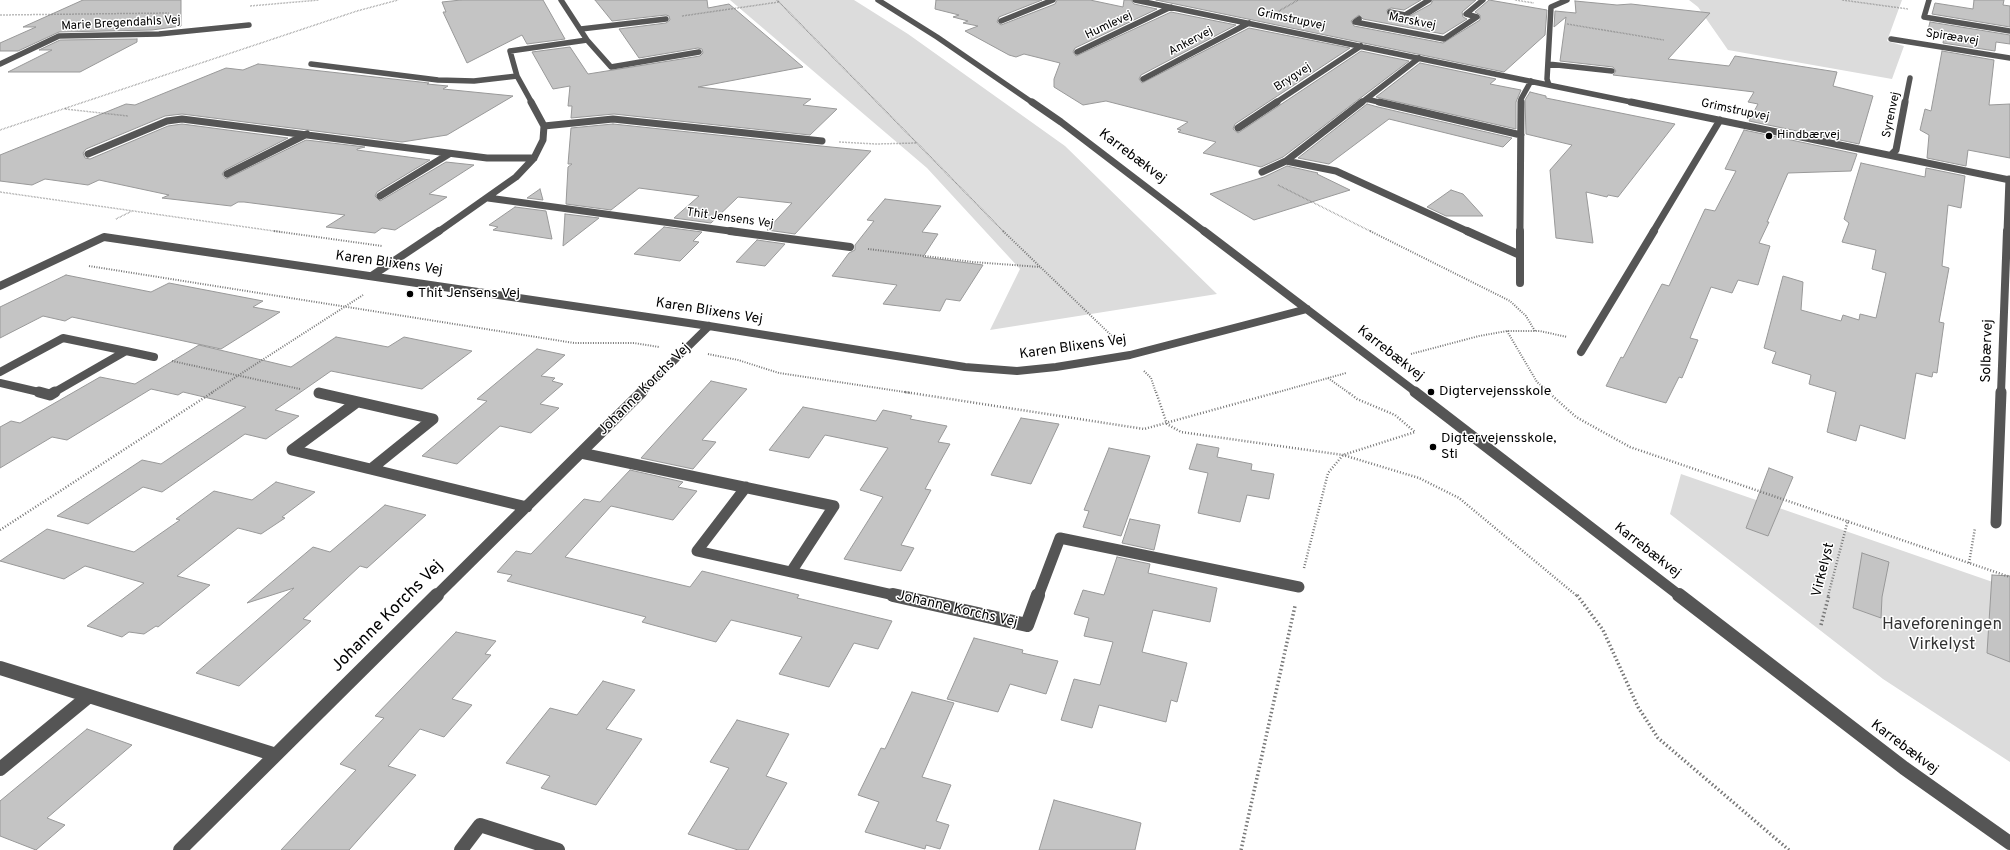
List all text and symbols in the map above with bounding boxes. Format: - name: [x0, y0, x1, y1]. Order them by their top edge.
- street label: Grimstrupvej: [1256, 6, 1326, 34]
- street label: Humlevej: [1083, 9, 1135, 43]
- street label: Marskvej: [1387, 10, 1437, 34]
- street label: Marie Bregendahls Vej: [61, 14, 181, 34]
- street label: Ankervej: [1166, 24, 1216, 60]
- street label: Spiræavej: [1924, 27, 1980, 49]
- street label: Brygvej: [1272, 61, 1314, 95]
- street label: Syrenvej: [1880, 91, 1904, 139]
- street label: Grimstrupvej: [1700, 97, 1770, 125]
- street label: Karrebækvej: [1095, 126, 1169, 188]
- place label: Hindbærvej: [1777, 129, 1840, 143]
- marker: Hindbærvej: [1764, 131, 1774, 141]
- street label: Thit Jensens Vej: [686, 206, 774, 232]
- street label: Karen Blixens Vej: [334, 248, 444, 280]
- place label: Thit Jensens Vej: [418, 286, 520, 302]
- marker: Thit Jensens Vej: [405, 289, 415, 299]
- street label: Karen Blixens Vej: [654, 295, 764, 329]
- street label: Solbærvej: [1978, 319, 1998, 383]
- street label: Karrebækvej: [1353, 323, 1427, 385]
- street label: Karen Blixens Vej: [1018, 332, 1128, 364]
- street label: Johanne Korchs Vej: [595, 340, 695, 440]
- place label: Digtervejensskole: [1439, 384, 1551, 400]
- marker: Digtervejensskole: [1426, 387, 1436, 397]
- place label: Digtervejensskole, Sti: [1441, 431, 1556, 464]
- marker: Digtervejensskole, Sti: [1428, 442, 1438, 452]
- street label: Karrebækvej: [1610, 520, 1684, 582]
- street label: Virkelyst: [1809, 541, 1839, 599]
- street label: Johanne Korchs Vej: [328, 557, 448, 677]
- street label: Johanne Korchs Vej: [895, 588, 1019, 632]
- park label: Haveforeningen Virkelyst: [1882, 616, 2002, 656]
- street label: Karrebækvej: [1867, 717, 1941, 779]

